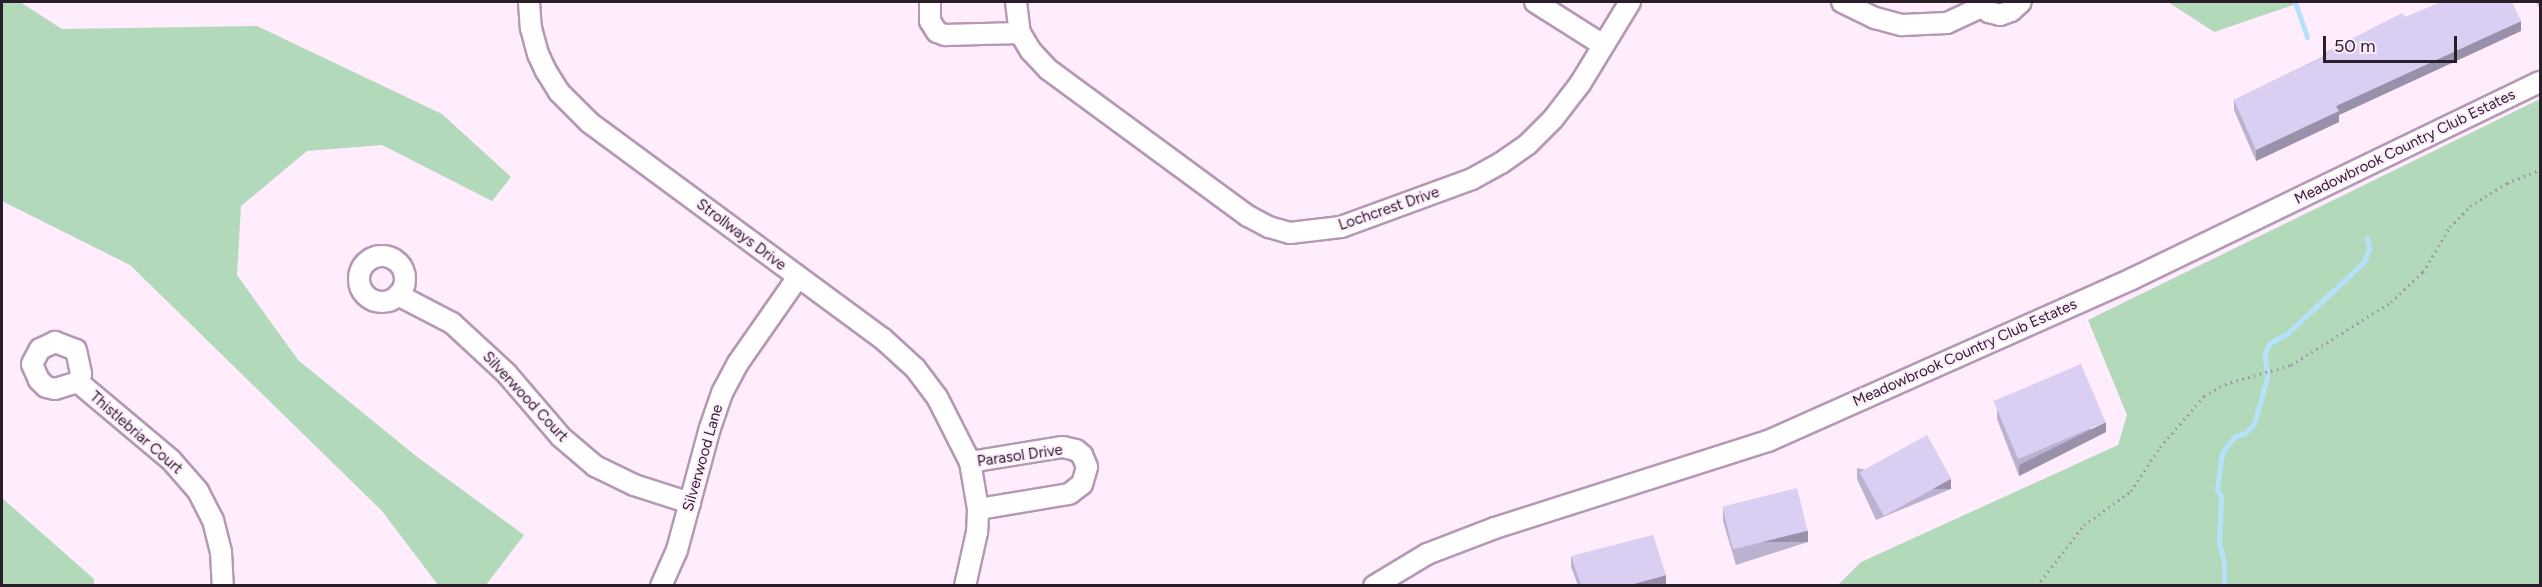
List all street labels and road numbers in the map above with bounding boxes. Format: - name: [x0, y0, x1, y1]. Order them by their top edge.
- street label: Meadowbrook Country Club Estates: [2292, 86, 2518, 208]
- street label: Lochcrest Drive: [1336, 183, 1442, 235]
- street label: Strollways Drive: [693, 195, 789, 275]
- street label: Meadowbrook Country Club Estates: [1850, 295, 2080, 411]
- street label: Silverwood Court: [479, 348, 571, 446]
- street label: Thistlebriar Court: [86, 388, 186, 478]
- street label: Silverwood Lane: [679, 402, 727, 514]
- street label: Parasol Drive: [976, 441, 1064, 471]

